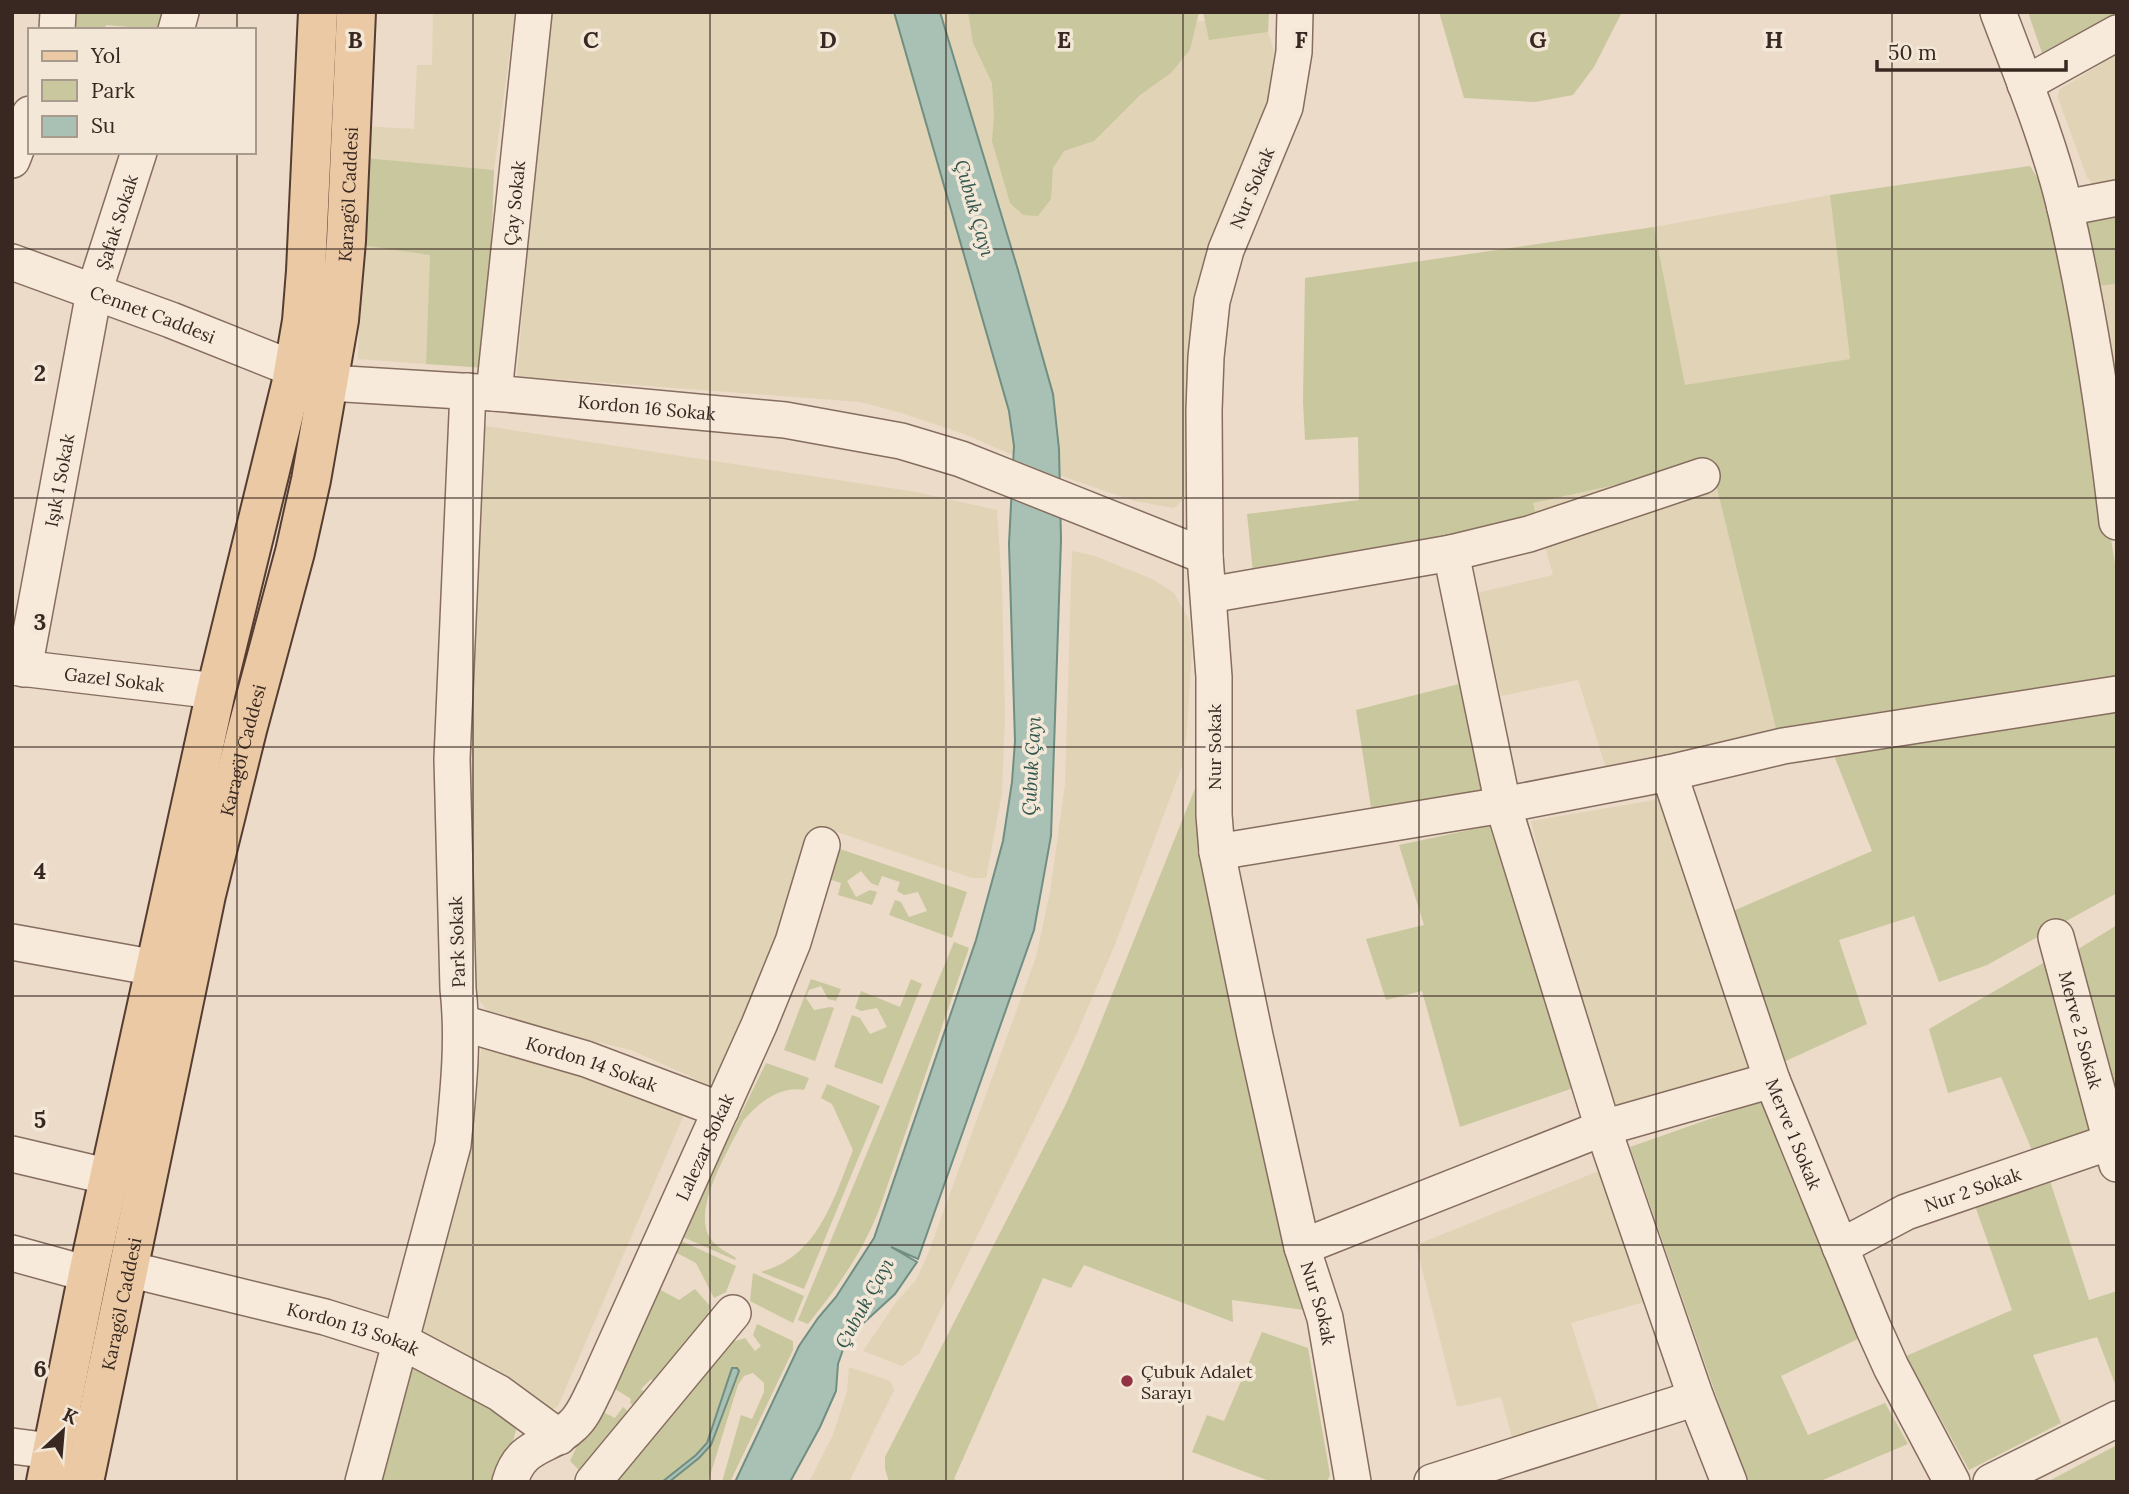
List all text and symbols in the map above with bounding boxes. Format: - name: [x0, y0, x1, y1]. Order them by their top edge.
- text: B: [347, 25, 363, 54]
- text: C: [583, 25, 599, 54]
- text: D: [819, 25, 837, 54]
- text: E: [1057, 25, 1071, 54]
- text: F: [1294, 25, 1308, 54]
- text: G: [1529, 25, 1547, 54]
- text: H: [1765, 25, 1783, 54]
- legend: [28, 28, 256, 154]
- scale bar: [1877, 28, 2066, 72]
- text: 50 m: [1888, 39, 1937, 66]
- text: Yol: [90, 42, 121, 69]
- text: Park: [91, 77, 135, 104]
- text: Su: [91, 112, 115, 139]
- street label: Karagöl Caddesi: [333, 126, 362, 263]
- street label: Nur Sokak: [1225, 143, 1280, 232]
- water label: Çubuk Çayı: [950, 157, 1000, 259]
- street label: Çay Sokak: [498, 159, 530, 247]
- street label: Şafak Sokak: [90, 171, 143, 272]
- street label: Cennet Caddesi: [87, 280, 219, 348]
- text: 2: [34, 358, 46, 387]
- street label: Kordon 16 Sokak: [577, 389, 717, 425]
- street label: Işık 1 Sokak: [39, 431, 79, 529]
- text: 3: [34, 607, 46, 636]
- street label: Gazel Sokak: [63, 662, 166, 696]
- street label: Karagöl Caddesi: [215, 682, 270, 818]
- street label: Nur Sokak: [1203, 704, 1226, 790]
- water label: Çubuk Çayı: [1016, 716, 1046, 816]
- text: 4: [34, 856, 46, 885]
- street label: Park Sokak: [444, 896, 470, 988]
- street label: Merve 2 Sokak: [2054, 968, 2108, 1092]
- street label: Kordon 14 Sokak: [523, 1031, 661, 1097]
- street label: Merve 1 Sokak: [1761, 1075, 1827, 1193]
- street label: Lalezar Sokak: [670, 1089, 738, 1204]
- text: 5: [34, 1105, 46, 1134]
- street label: Nur 2 Sokak: [1921, 1162, 2024, 1216]
- street label: Karagöl Caddesi: [96, 1235, 146, 1372]
- water label: Çubuk Çayı: [829, 1254, 899, 1352]
- street label: Nur Sokak: [1296, 1258, 1341, 1347]
- street label: Kordon 13 Sokak: [285, 1297, 424, 1360]
- text: 6: [33, 1354, 47, 1383]
- place label: Çubuk Adalet Sarayı: [1141, 1360, 1253, 1404]
- marker: Çubuk Adalet Sarayı: [1119, 1373, 1135, 1389]
- north arrow: [28, 1396, 98, 1466]
- text: K: [59, 1402, 82, 1430]

